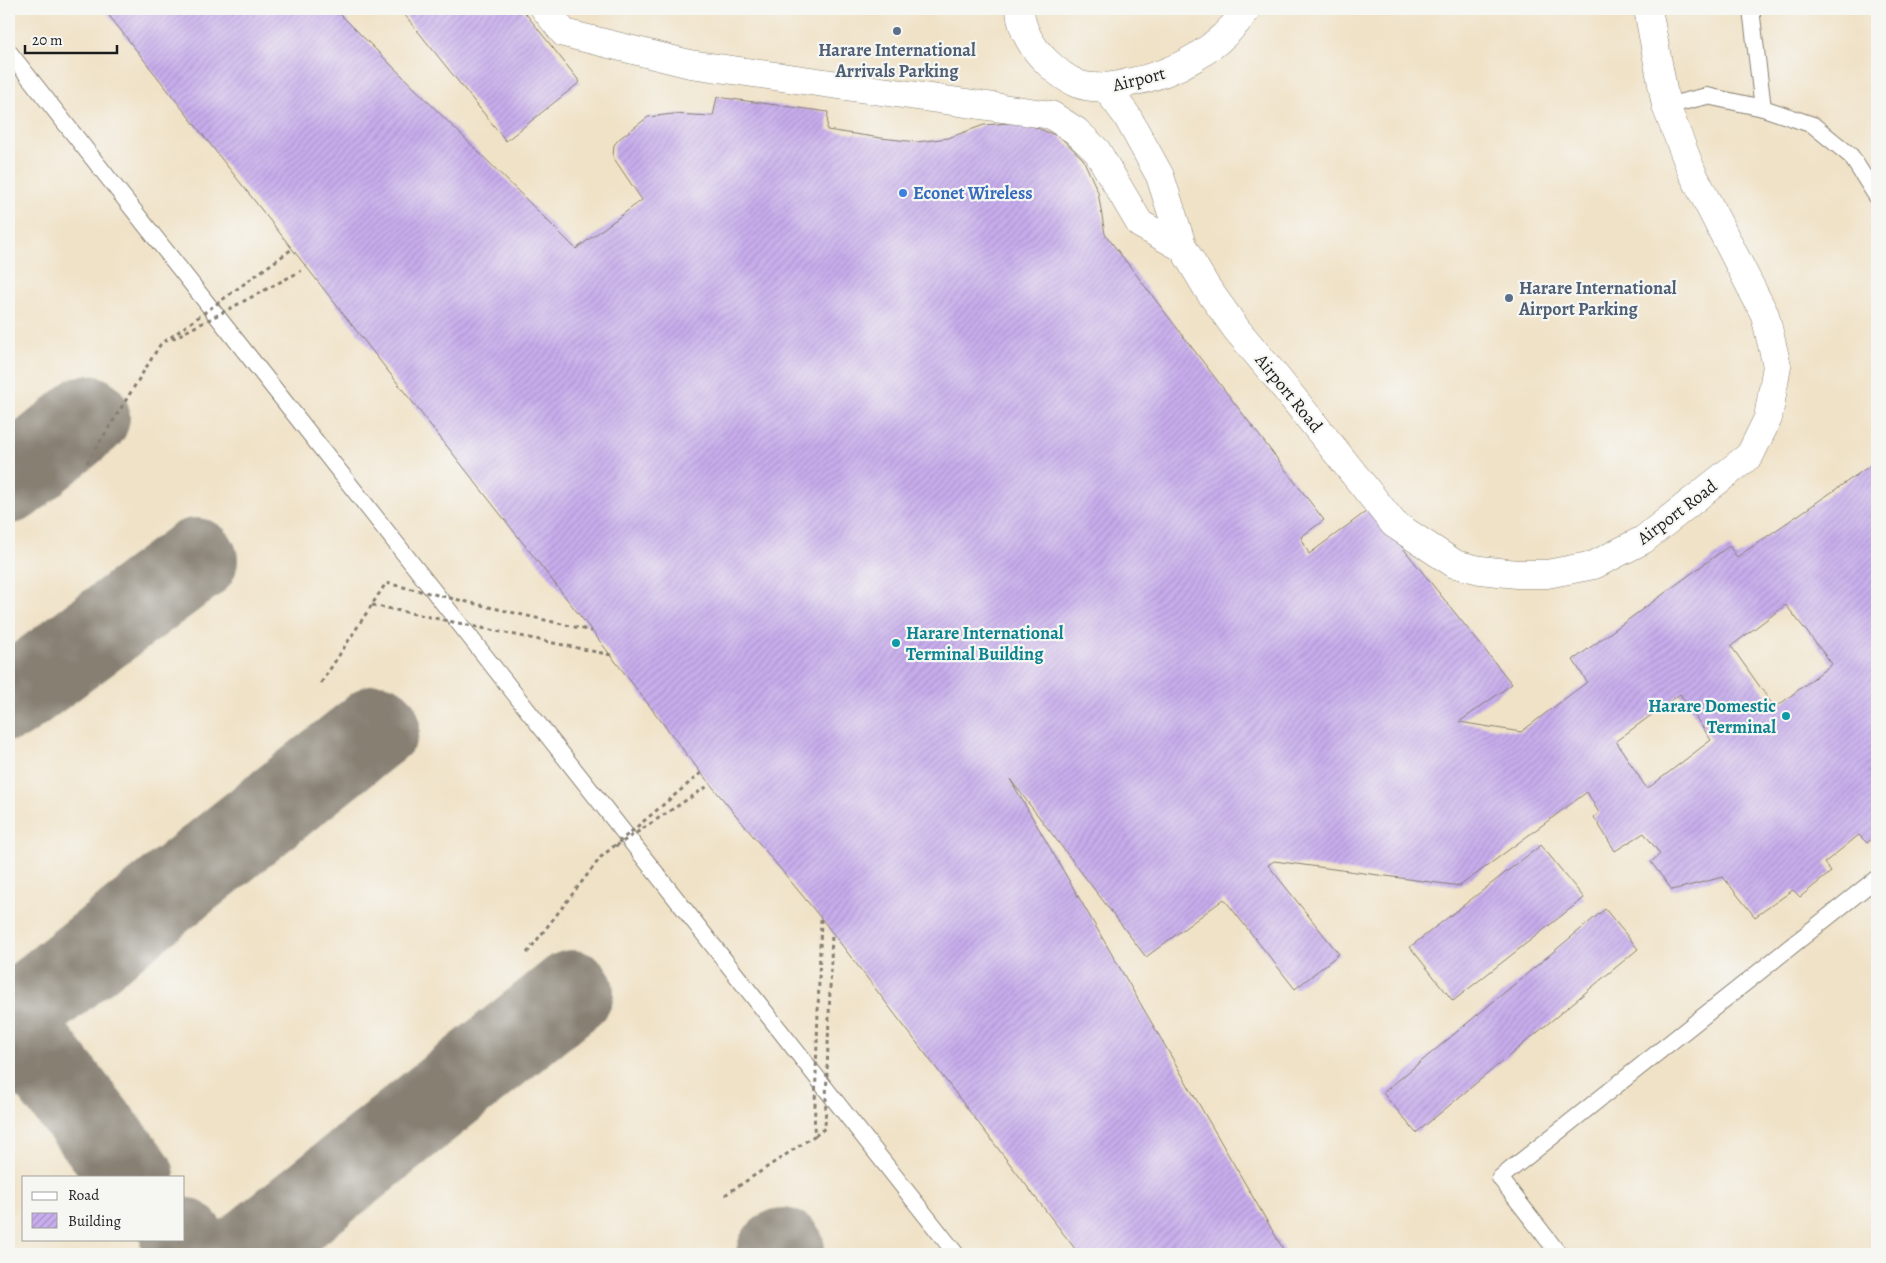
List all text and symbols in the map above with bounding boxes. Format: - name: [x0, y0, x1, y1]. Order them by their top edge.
- scale bar: [25, 22, 118, 54]
- marker: Harare International Arrivals Parking: [891, 25, 903, 37]
- text: 20 m: [32, 30, 63, 50]
- place label: Harare International Arrivals Parking: [818, 38, 976, 83]
- street label: Airport: [1109, 61, 1168, 97]
- place label: Econet Wireless: [913, 181, 1033, 205]
- marker: Econet Wireless: [897, 187, 909, 199]
- place label: Harare International Airport Parking: [1518, 276, 1677, 321]
- marker: Harare International Airport Parking: [1503, 292, 1515, 304]
- street label: Airport Road: [1249, 348, 1328, 438]
- street label: Airport Road: [1631, 474, 1722, 551]
- place label: Harare International Terminal Building: [906, 621, 1064, 666]
- marker: Harare International Terminal Building: [890, 637, 902, 649]
- place label: Harare Domestic Terminal: [1648, 694, 1776, 739]
- marker: Harare Domestic Terminal: [1780, 710, 1792, 722]
- legend: [22, 1176, 185, 1240]
- text: Road: [68, 1185, 100, 1205]
- text: Building: [68, 1211, 121, 1231]

